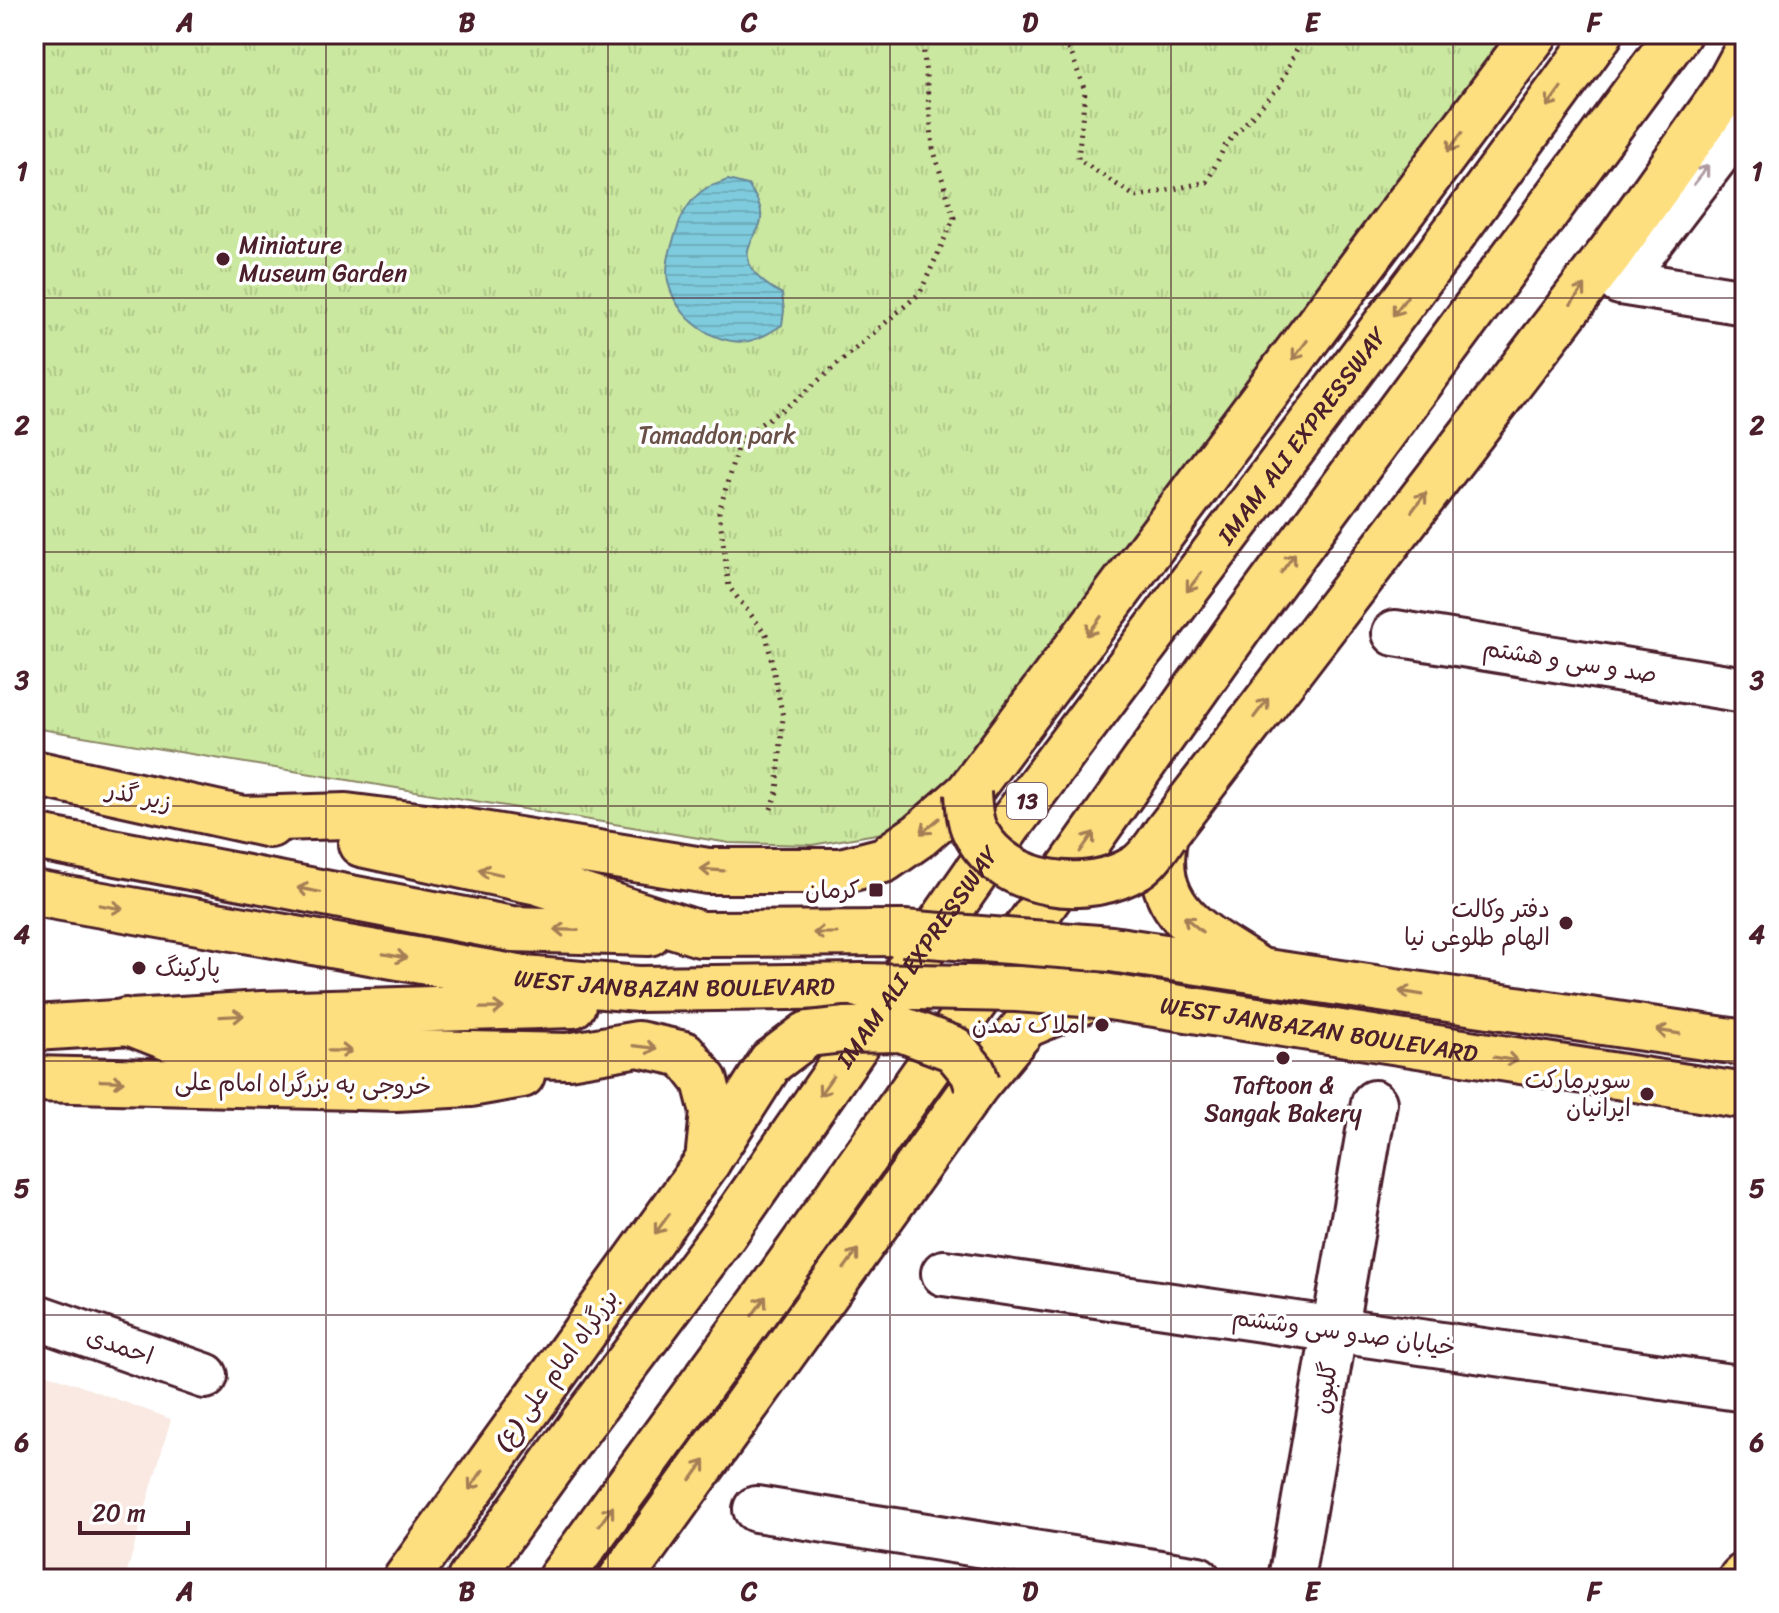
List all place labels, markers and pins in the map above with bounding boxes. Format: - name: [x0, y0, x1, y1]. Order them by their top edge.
- place label: Miniature Museum Garden: [239, 224, 407, 294]
- marker: Miniature Museum Garden: [214, 250, 232, 268]
- place label: کرمان: [805, 869, 860, 911]
- marker: کرمان: [867, 881, 885, 899]
- place label: دفتر وکالت الهام طلوعی نیا: [1404, 888, 1550, 958]
- marker: دفتر وکالت الهام طلوعی نیا: [1557, 914, 1575, 932]
- place label: پارکینگ: [155, 947, 220, 989]
- marker: پارکینگ: [130, 959, 148, 977]
- place label: املاک تمدن: [972, 1004, 1086, 1046]
- marker: املاک تمدن: [1093, 1016, 1111, 1034]
- marker: Taftoon & Sangak Bakery: [1274, 1049, 1292, 1067]
- place label: سوپرمارکت ایرانیان: [1525, 1059, 1631, 1129]
- place label: Taftoon & Sangak Bakery: [1204, 1064, 1363, 1134]
- marker: سوپرمارکت ایرانیان: [1638, 1085, 1656, 1103]

